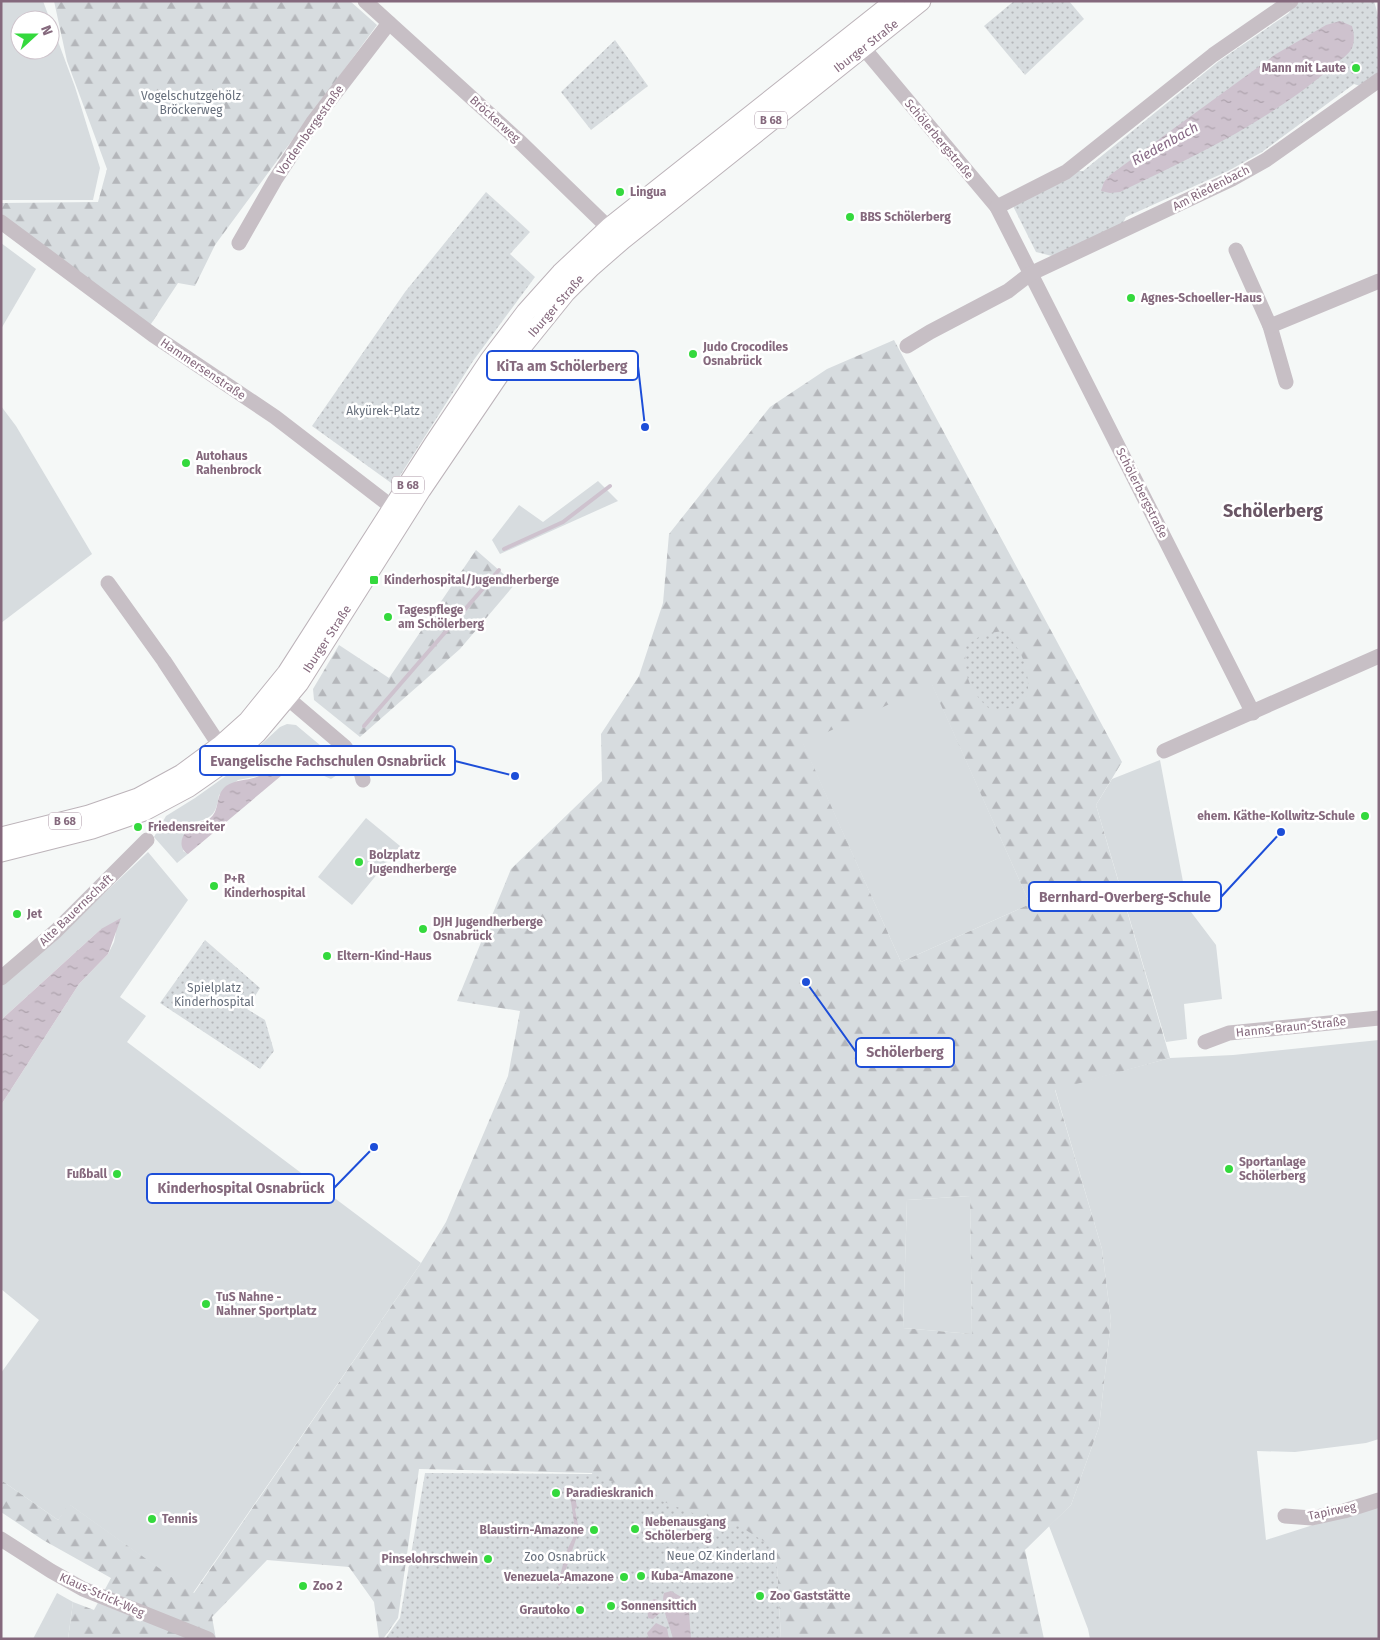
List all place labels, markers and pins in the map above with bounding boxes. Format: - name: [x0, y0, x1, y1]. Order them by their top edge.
- place label: Mann mit Laute: [1262, 61, 1346, 75]
- marker: Mann mit Laute: [1350, 62, 1362, 74]
- place label: Lingua: [630, 185, 667, 199]
- marker: Lingua: [614, 186, 626, 198]
- place label: BBS Schölerberg: [860, 210, 951, 224]
- marker: BBS Schölerberg: [844, 211, 856, 223]
- place label: Agnes-Schoeller-Haus: [1140, 291, 1262, 305]
- marker: Agnes-Schoeller-Haus: [1125, 292, 1137, 304]
- place label: Judo Crocodiles Osnabrück: [702, 340, 788, 368]
- marker: Judo Crocodiles Osnabrück: [687, 348, 699, 360]
- callout: KiTa am Schölerberg: [487, 351, 638, 380]
- place label: Autohaus Rahenbrock: [195, 449, 262, 477]
- marker: Autohaus Rahenbrock: [180, 457, 192, 469]
- place label: Kinderhospital/Jugendherberge: [384, 573, 559, 587]
- marker: Kinderhospital/Jugendherberge: [368, 574, 380, 586]
- place label: Tagespflege am Schölerberg: [398, 603, 485, 631]
- marker: Tagespflege am Schölerberg: [382, 611, 394, 623]
- callout: Evangelische Fachschulen Osnabrück: [200, 746, 455, 775]
- place label: ehem. Käthe-Kollwitz-Schule: [1197, 809, 1355, 823]
- marker: ehem. Käthe-Kollwitz-Schule: [1359, 810, 1371, 822]
- place label: Friedensreiter: [148, 820, 225, 834]
- marker: Friedensreiter: [132, 821, 144, 833]
- place label: Bolzplatz Jugendherberge: [368, 848, 457, 876]
- marker: Bolzplatz Jugendherberge: [353, 856, 365, 868]
- place label: P+R Kinderhospital: [224, 872, 306, 900]
- marker: P+R Kinderhospital: [208, 880, 220, 892]
- callout: Bernhard-Overberg-Schule: [1029, 882, 1221, 911]
- place label: Jet: [26, 907, 42, 921]
- marker: Jet: [11, 908, 23, 920]
- place label: DJH Jugendherberge Osnabrück: [433, 915, 543, 943]
- marker: DJH Jugendherberge Osnabrück: [417, 923, 429, 935]
- place label: Eltern-Kind-Haus: [337, 949, 432, 963]
- marker: Eltern-Kind-Haus: [321, 950, 333, 962]
- callout: Schölerberg: [856, 1038, 954, 1067]
- place label: Sportanlage Schölerberg: [1239, 1155, 1306, 1183]
- marker: Sportanlage Schölerberg: [1223, 1163, 1235, 1175]
- place label: Fußball: [67, 1167, 107, 1181]
- marker: Fußball: [111, 1168, 123, 1180]
- callout: Kinderhospital Osnabrück: [147, 1174, 334, 1203]
- place label: TuS Nahne - Nahner Sportplatz: [216, 1290, 317, 1318]
- marker: TuS Nahne - Nahner Sportplatz: [200, 1298, 212, 1310]
- place label: Paradieskranich: [566, 1486, 654, 1500]
- marker: Paradieskranich: [550, 1487, 562, 1499]
- place label: Tennis: [162, 1512, 198, 1526]
- marker: Tennis: [146, 1513, 158, 1525]
- place label: Nebenausgang Schölerberg: [645, 1515, 726, 1543]
- place label: Blaustirn-Amazone: [480, 1523, 584, 1537]
- marker: Nebenausgang Schölerberg: [629, 1523, 641, 1535]
- marker: Blaustirn-Amazone: [588, 1524, 600, 1536]
- place label: Pinselohrschwein: [382, 1552, 478, 1566]
- marker: Pinselohrschwein: [482, 1553, 494, 1565]
- place label: Kuba-Amazone: [651, 1569, 734, 1583]
- place label: Venezuela-Amazone: [503, 1570, 614, 1584]
- marker: Kuba-Amazone: [635, 1570, 647, 1582]
- marker: Venezuela-Amazone: [618, 1571, 630, 1583]
- place label: Zoo 2: [313, 1579, 342, 1593]
- marker: Zoo 2: [297, 1580, 309, 1592]
- place label: Zoo Gaststätte: [770, 1589, 851, 1603]
- marker: Zoo Gaststätte: [754, 1590, 766, 1602]
- place label: Sonnensittich: [621, 1599, 697, 1613]
- marker: Sonnensittich: [605, 1600, 617, 1612]
- place label: Grautoko: [520, 1603, 570, 1617]
- marker: Grautoko: [574, 1604, 586, 1616]

